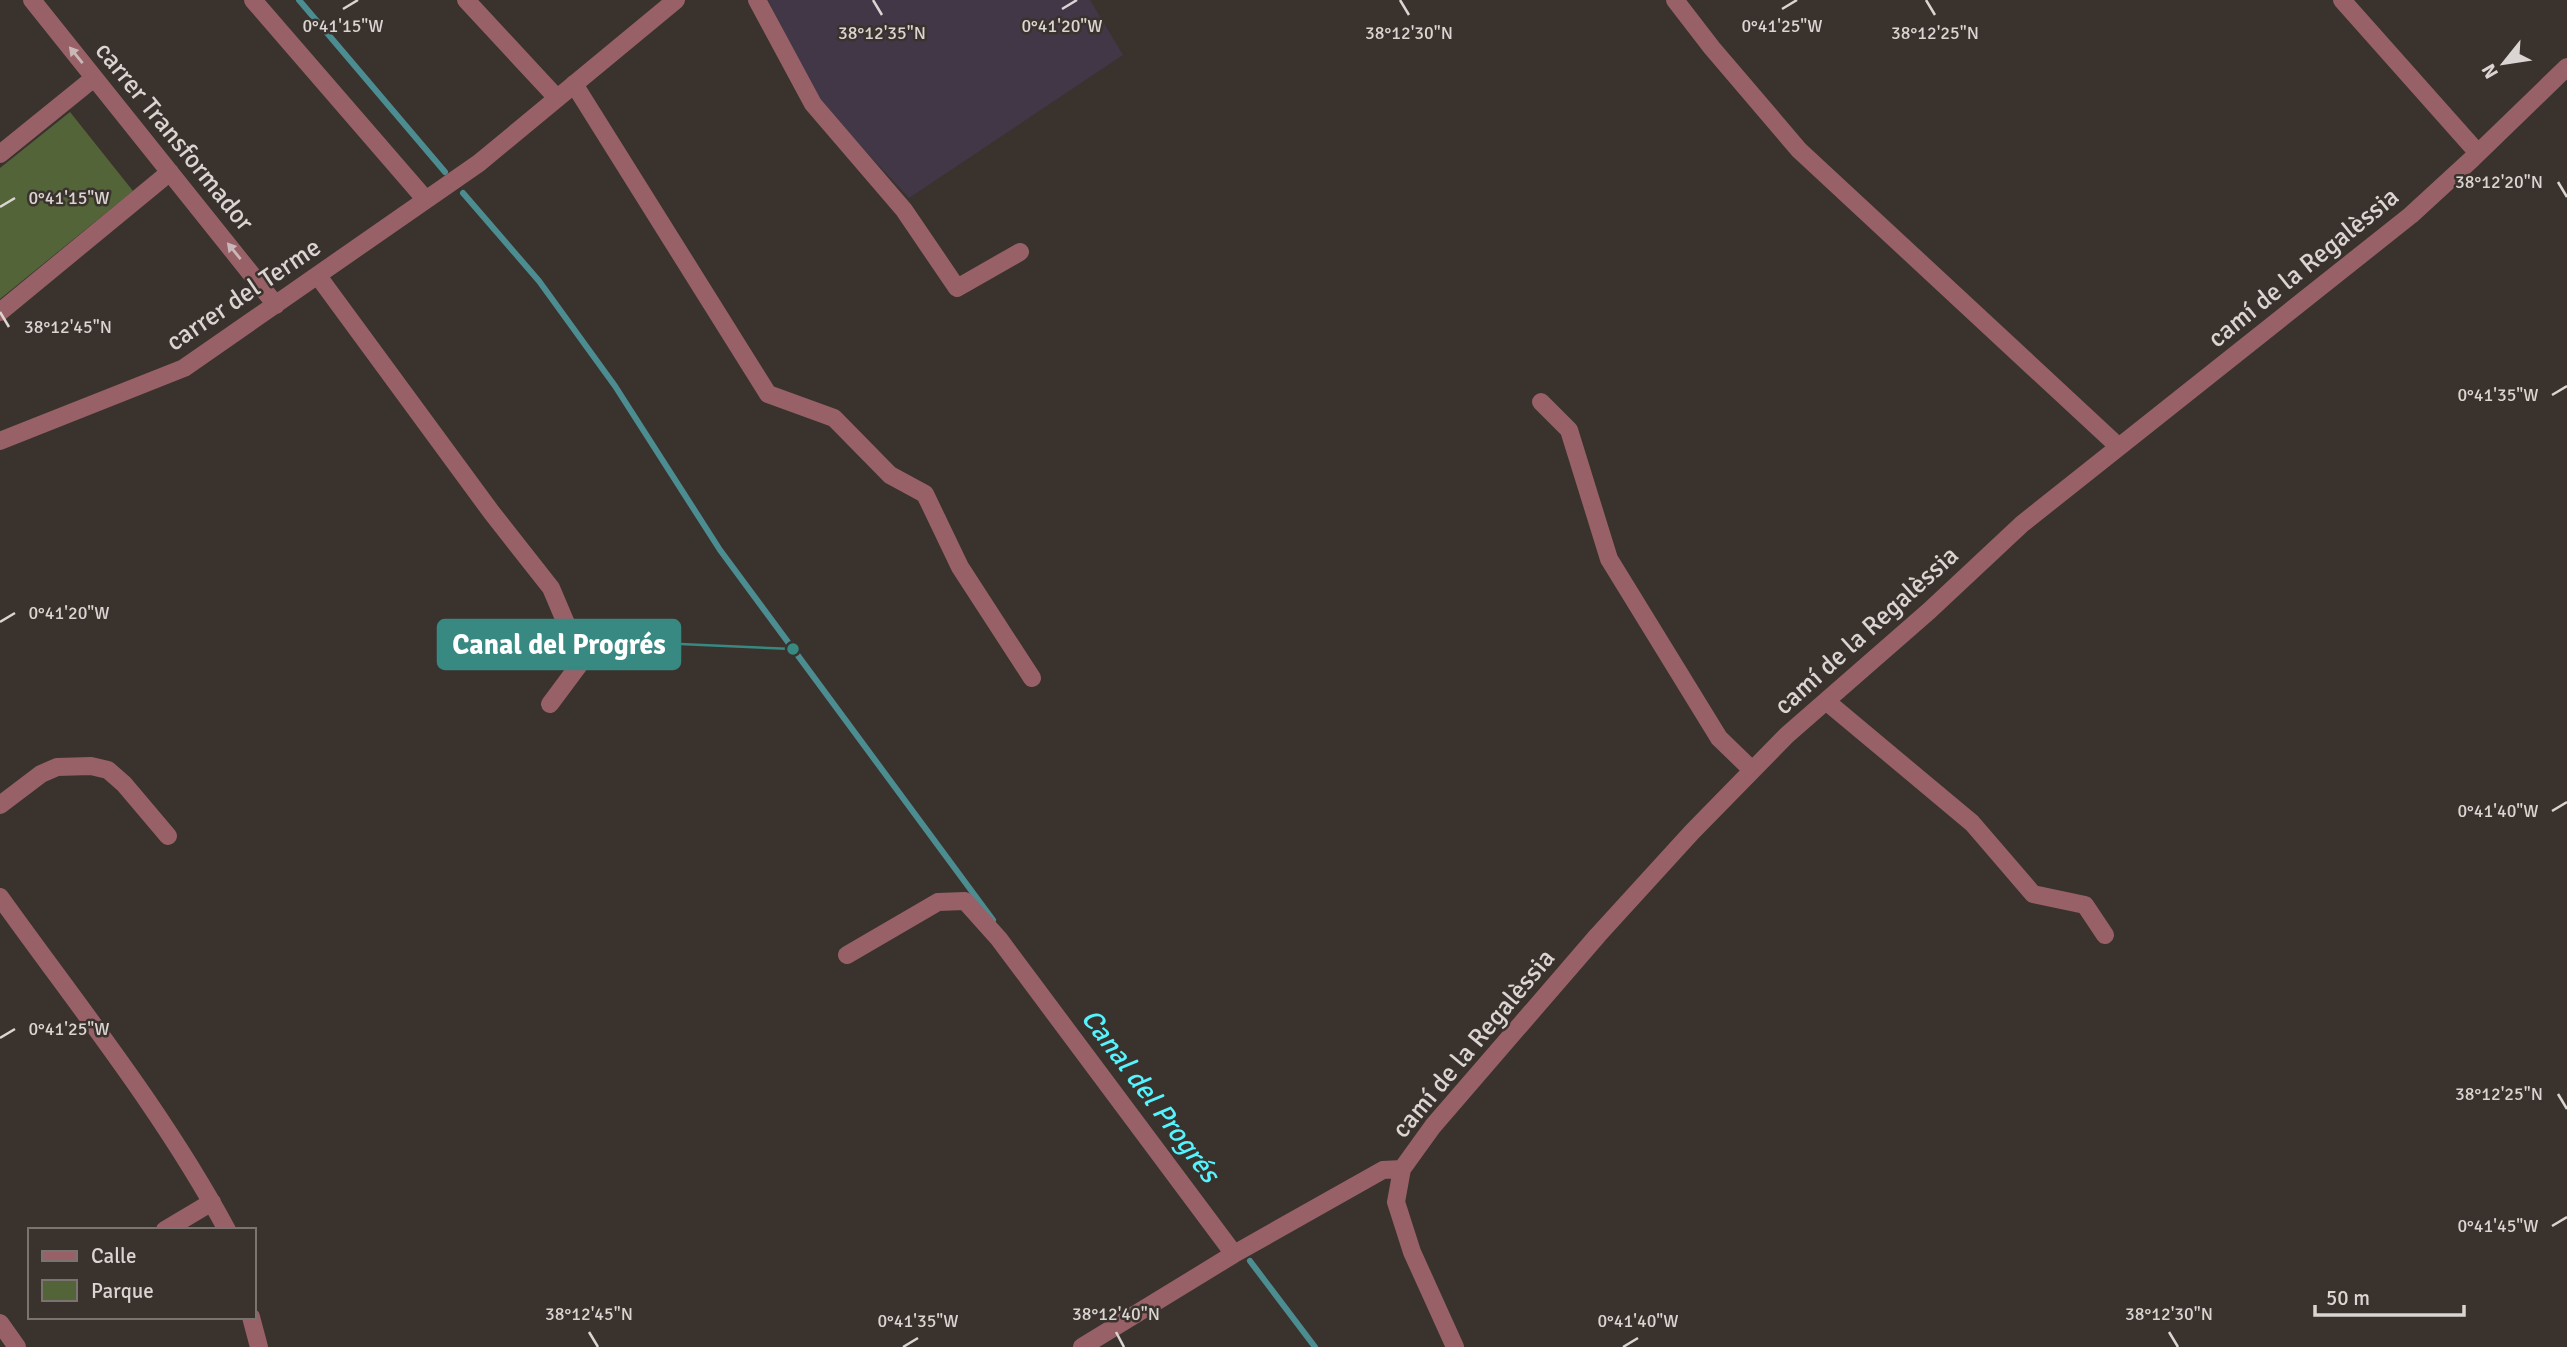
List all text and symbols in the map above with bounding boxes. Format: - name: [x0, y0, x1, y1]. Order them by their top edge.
- text: 0°41'15"W: [302, 15, 384, 37]
- text: 0°41'20"W: [1021, 15, 1103, 37]
- text: 0°41'25"W: [1741, 15, 1823, 37]
- text: 38°12'35"N: [838, 22, 926, 44]
- text: 38°12'30"N: [1365, 22, 1453, 44]
- text: 38°12'25"N: [1891, 22, 1979, 44]
- north arrow: [2469, 28, 2539, 98]
- street label: carrer Transformador: [88, 36, 261, 238]
- one-way arrow: [69, 46, 84, 64]
- text: N: [2476, 59, 2504, 83]
- text: 38°12'20"N: [2455, 171, 2543, 193]
- street label: camí de la Regalèssia: [2202, 181, 2406, 355]
- text: 0°41'15"W: [28, 187, 110, 209]
- street label: carrer del Terme: [160, 231, 327, 358]
- one-way arrow: [227, 243, 242, 260]
- text: 38°12'45"N: [24, 316, 112, 338]
- text: 0°41'35"W: [2457, 384, 2539, 406]
- street label: camí de la Regalèssia: [1768, 540, 1965, 722]
- text: 0°41'20"W: [28, 602, 110, 624]
- callout: Canal del Progrés: [438, 620, 680, 669]
- text: Canal del Progrés: [452, 628, 666, 662]
- text: 0°41'40"W: [2457, 800, 2539, 822]
- street label: camí de la Regalèssia: [1385, 943, 1562, 1145]
- water label: Canal del Progrés: [1074, 1002, 1228, 1191]
- text: 0°41'25"W: [28, 1018, 110, 1040]
- text: 38°12'25"N: [2455, 1083, 2543, 1105]
- text: 0°41'45"W: [2457, 1215, 2539, 1237]
- legend: [28, 1228, 256, 1319]
- text: Calle: [91, 1243, 137, 1269]
- scale bar: [2315, 1274, 2464, 1318]
- text: Parque: [91, 1278, 154, 1304]
- text: 50 m: [2326, 1285, 2370, 1311]
- text: 38°12'45"N: [545, 1303, 633, 1325]
- text: 38°12'40"N: [1072, 1303, 1160, 1325]
- text: 38°12'30"N: [2125, 1303, 2213, 1325]
- text: 0°41'35"W: [877, 1310, 959, 1332]
- text: 0°41'40"W: [1597, 1310, 1679, 1332]

